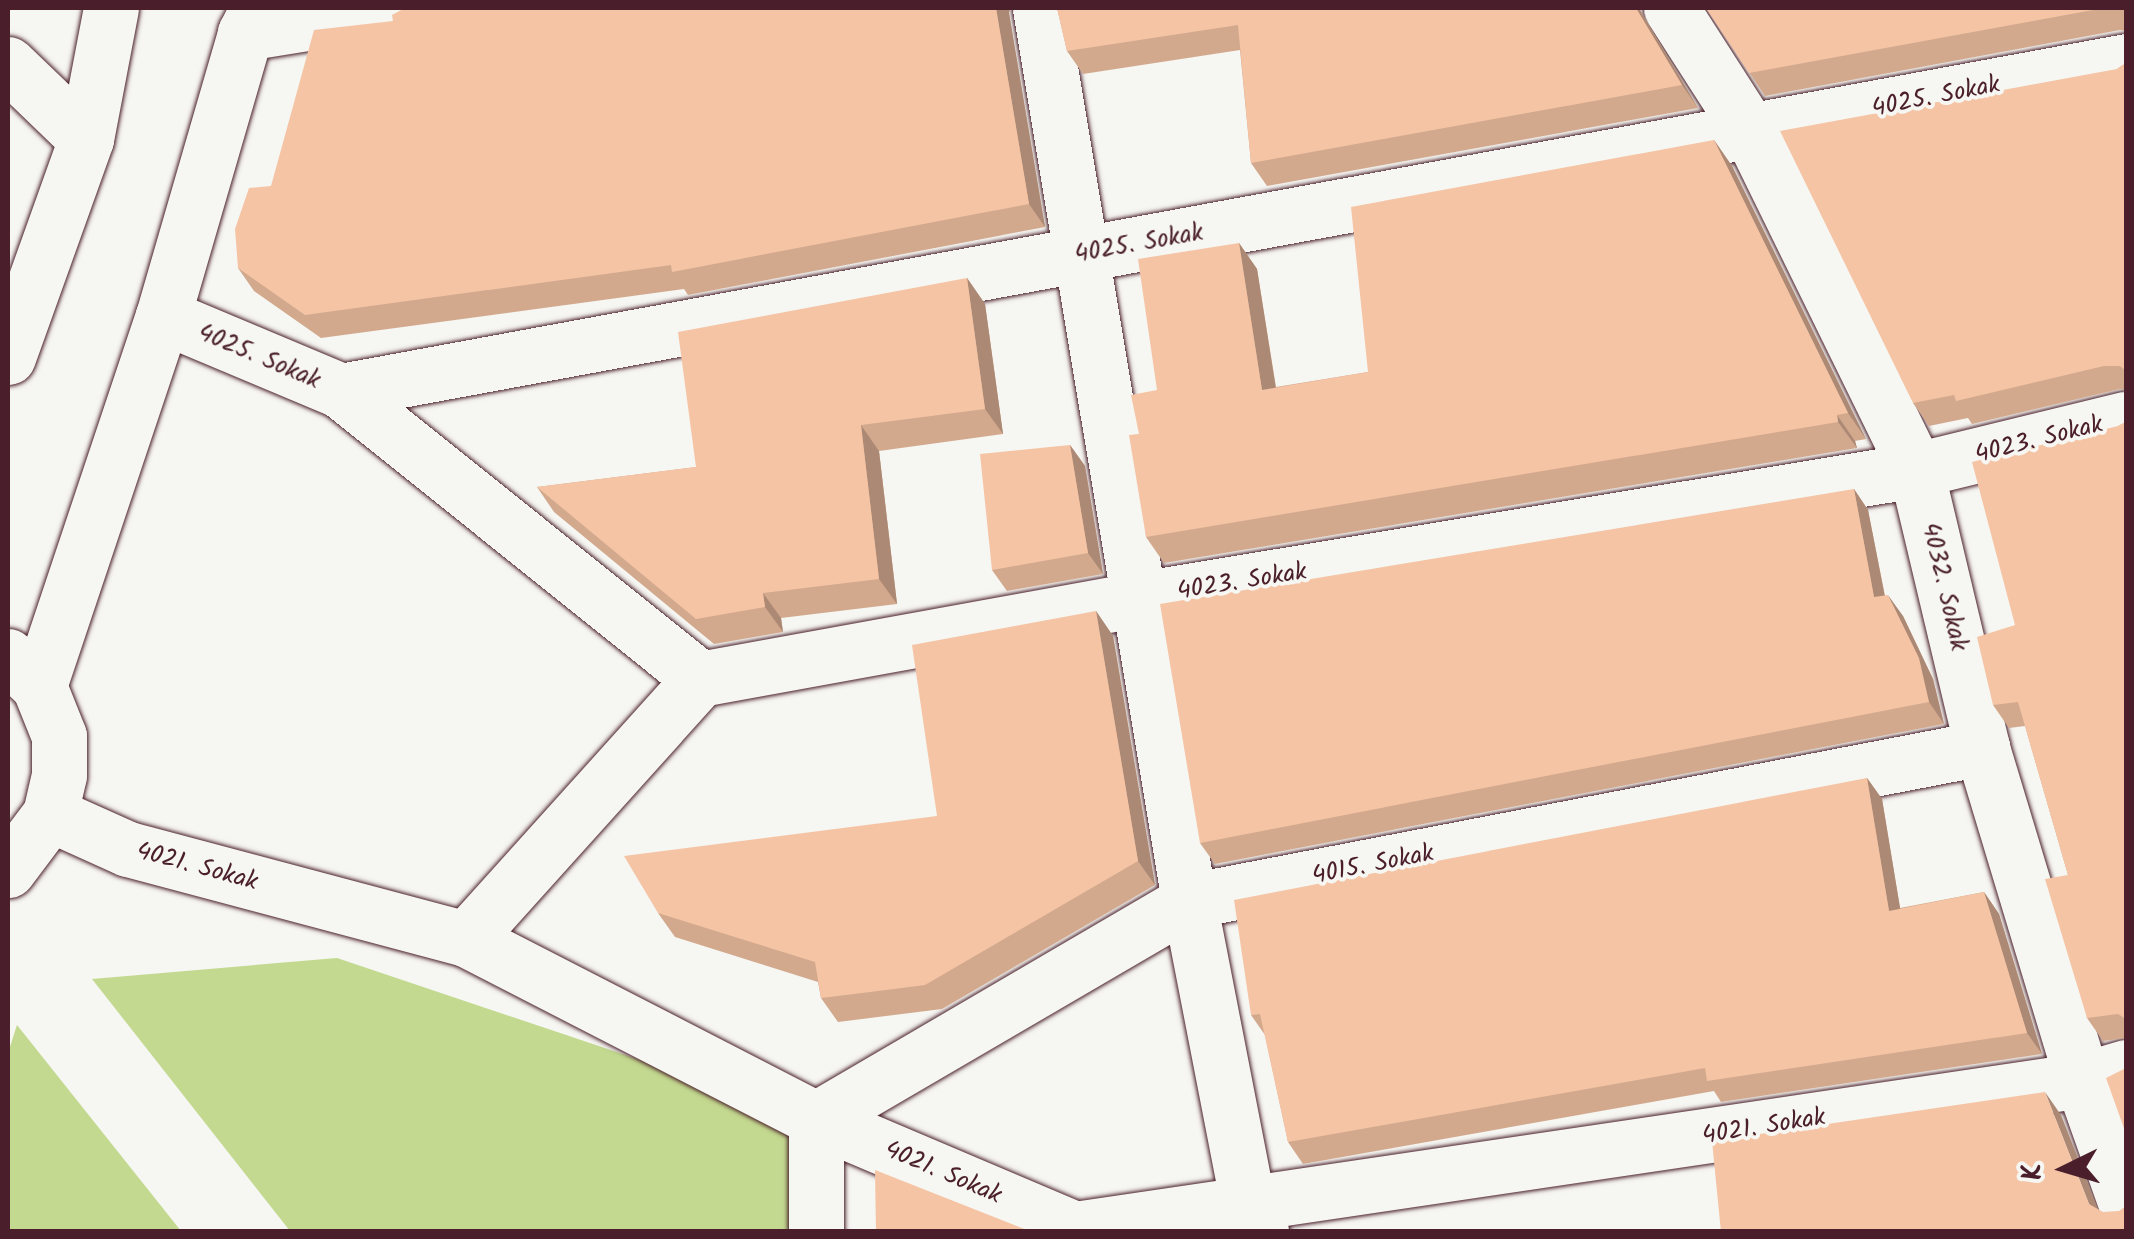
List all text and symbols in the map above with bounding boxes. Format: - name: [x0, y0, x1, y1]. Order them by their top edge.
- street label: 4025. Sokak: [1869, 70, 2003, 124]
- street label: 4025. Sokak: [1072, 218, 1206, 270]
- street label: 4025. Sokak: [193, 318, 325, 396]
- street label: 4023. Sokak: [1972, 410, 2106, 470]
- street label: 4032. Sokak: [1915, 520, 1973, 654]
- street label: 4023. Sokak: [1175, 557, 1309, 607]
- street label: 4021. Sokak: [133, 836, 261, 898]
- street label: 4015. Sokak: [1310, 839, 1436, 891]
- street label: 4021. Sokak: [1700, 1102, 1828, 1152]
- north arrow: [2014, 1119, 2114, 1219]
- street label: 4021. Sokak: [880, 1135, 1006, 1211]
- text: K: [2010, 1161, 2057, 1182]

